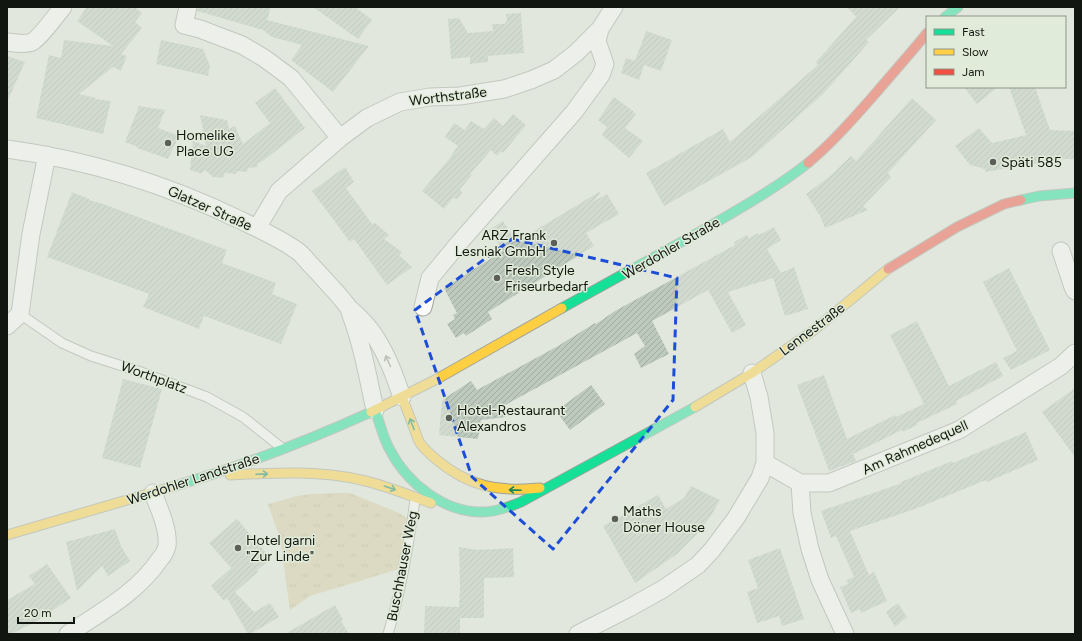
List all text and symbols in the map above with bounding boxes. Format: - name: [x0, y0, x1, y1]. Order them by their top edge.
- legend: [926, 16, 1066, 88]
- text: Fast: [962, 25, 985, 39]
- text: Slow: [962, 45, 989, 59]
- text: Jam: [962, 65, 985, 79]
- street label: Worthstraße: [408, 83, 488, 110]
- place label: Homelike Place UG: [176, 127, 235, 160]
- marker: Homelike Place UG: [163, 138, 173, 148]
- place label: Späti 585: [1001, 154, 1062, 171]
- marker: Späti 585: [988, 157, 998, 167]
- street label: Glatzer Straße: [165, 182, 255, 235]
- street label: Werdohler Straße: [620, 213, 723, 283]
- place label: ARZ Frank Lesniak GmbH: [455, 227, 546, 260]
- marker: ARZ Frank Lesniak GmbH: [549, 238, 559, 248]
- place label: Fresh Style Friseurbedarf: [505, 262, 589, 295]
- marker: Fresh Style Friseurbedarf: [492, 273, 502, 283]
- street label: Lennestraße: [776, 299, 849, 359]
- one-way arrow: [384, 355, 392, 367]
- street label: Worthplatz: [118, 358, 189, 397]
- place label: Hotel-Restaurant Alexandros: [457, 402, 566, 435]
- marker: Hotel-Restaurant Alexandros: [444, 413, 454, 423]
- street label: Am Rahmedequell: [860, 417, 971, 478]
- one-way arrow: [407, 418, 415, 430]
- street label: Werdohler Landstraße: [125, 450, 262, 509]
- one-way arrow: [255, 470, 268, 477]
- one-way arrow: [384, 485, 397, 492]
- one-way arrow: [509, 486, 522, 493]
- place label: Maths Döner House: [623, 503, 705, 536]
- street label: Buschhauser Weg: [383, 509, 422, 623]
- marker: Maths Döner House: [610, 514, 620, 524]
- place label: Hotel garni "Zur Linde": [246, 532, 315, 565]
- marker: Hotel garni "Zur Linde": [233, 543, 243, 553]
- scale bar: [18, 599, 74, 625]
- text: 20 m: [24, 606, 52, 620]

